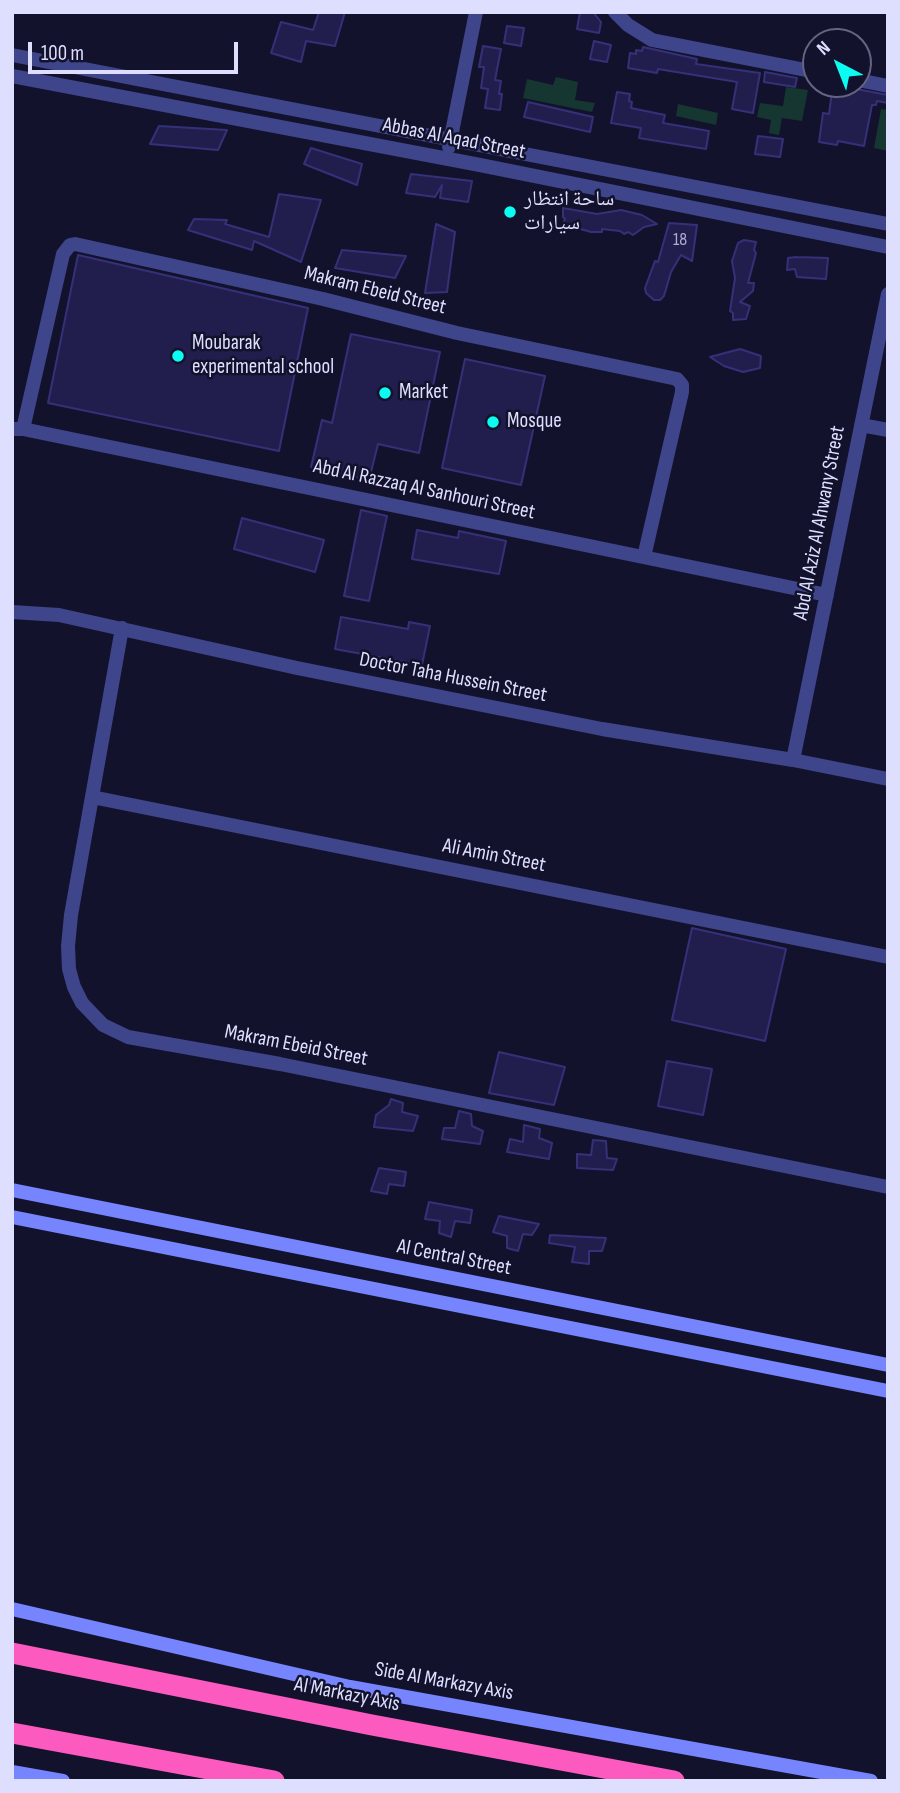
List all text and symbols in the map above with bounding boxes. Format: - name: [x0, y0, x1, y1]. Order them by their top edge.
- scale bar: [32, 28, 242, 72]
- north arrow: [802, 28, 872, 98]
- text: N: [812, 37, 835, 60]
- text: 100 m: [41, 41, 84, 66]
- street label: Abbas Al Aqad Street: [381, 113, 527, 165]
- place label: ساحة انتظار سيارات: [524, 187, 614, 237]
- marker: ساحة انتظار سيارات: [502, 204, 518, 220]
- house number: 18: [673, 229, 687, 251]
- street label: Makram Ebeid Street: [301, 261, 449, 321]
- place label: Moubarak experimental school: [192, 331, 334, 381]
- marker: Moubarak experimental school: [170, 348, 186, 364]
- place label: Market: [399, 380, 448, 406]
- marker: Market: [377, 385, 393, 401]
- place label: Mosque: [507, 409, 562, 435]
- marker: Mosque: [485, 414, 501, 430]
- street label: Abd Al Aziz Al Ahwany Street: [789, 424, 851, 622]
- street label: Abd Al Razzaq Al Sanhouri Street: [311, 454, 537, 526]
- street label: Doctor Taha Hussein Street: [357, 647, 549, 709]
- street label: Ali Amin Street: [440, 834, 548, 878]
- street label: Makram Ebeid Street: [222, 1020, 370, 1072]
- street label: Al Central Street: [395, 1235, 513, 1281]
- street label: Side Al Markazy Axis: [373, 1657, 515, 1707]
- street label: Al Markazy Axis: [292, 1672, 402, 1718]

